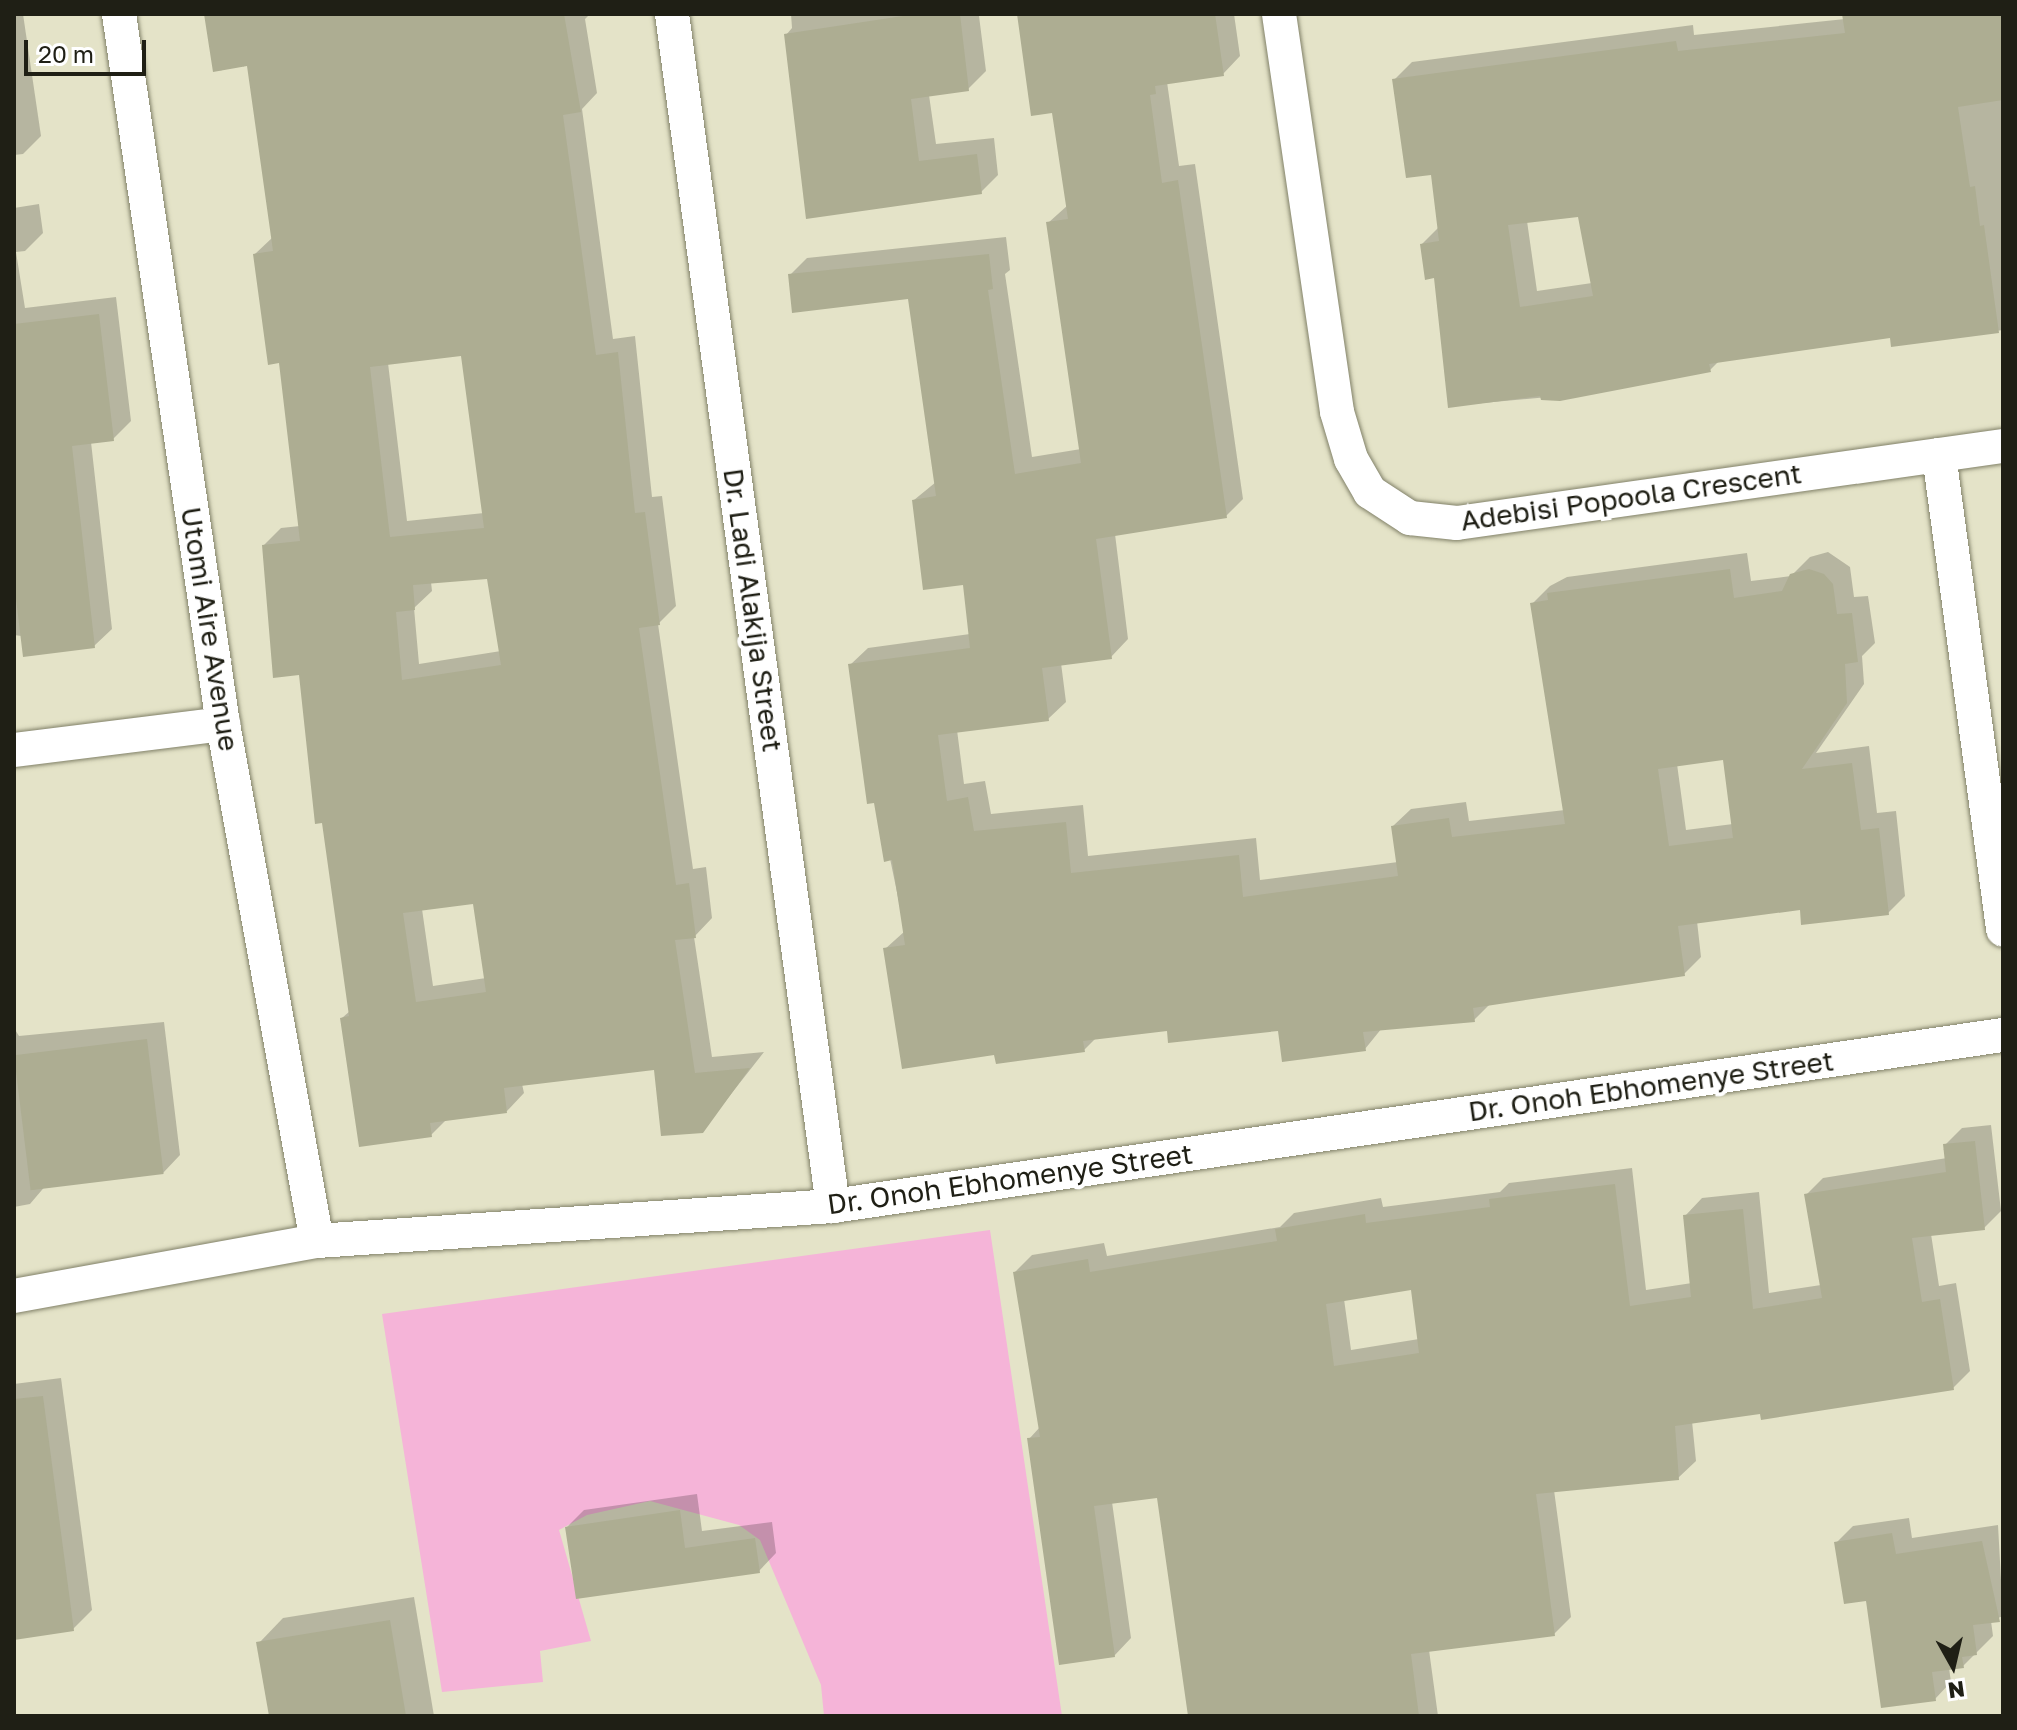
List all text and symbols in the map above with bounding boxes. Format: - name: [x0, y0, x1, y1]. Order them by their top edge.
- scale bar: [28, 24, 150, 74]
- text: 20 m: [38, 39, 94, 68]
- street label: Adebisi Popoola Crescent: [1458, 456, 1804, 538]
- street label: Dr. Ladi Alakija Street: [716, 466, 790, 754]
- street label: Utomi Aire Avenue: [174, 505, 246, 753]
- street label: Dr. Onoh Ebhomenye Street: [1466, 1044, 1836, 1128]
- street label: Dr. Onoh Ebhomenye Street: [825, 1137, 1195, 1221]
- north arrow: [1913, 1626, 1993, 1706]
- text: N: [1946, 1676, 1967, 1705]

